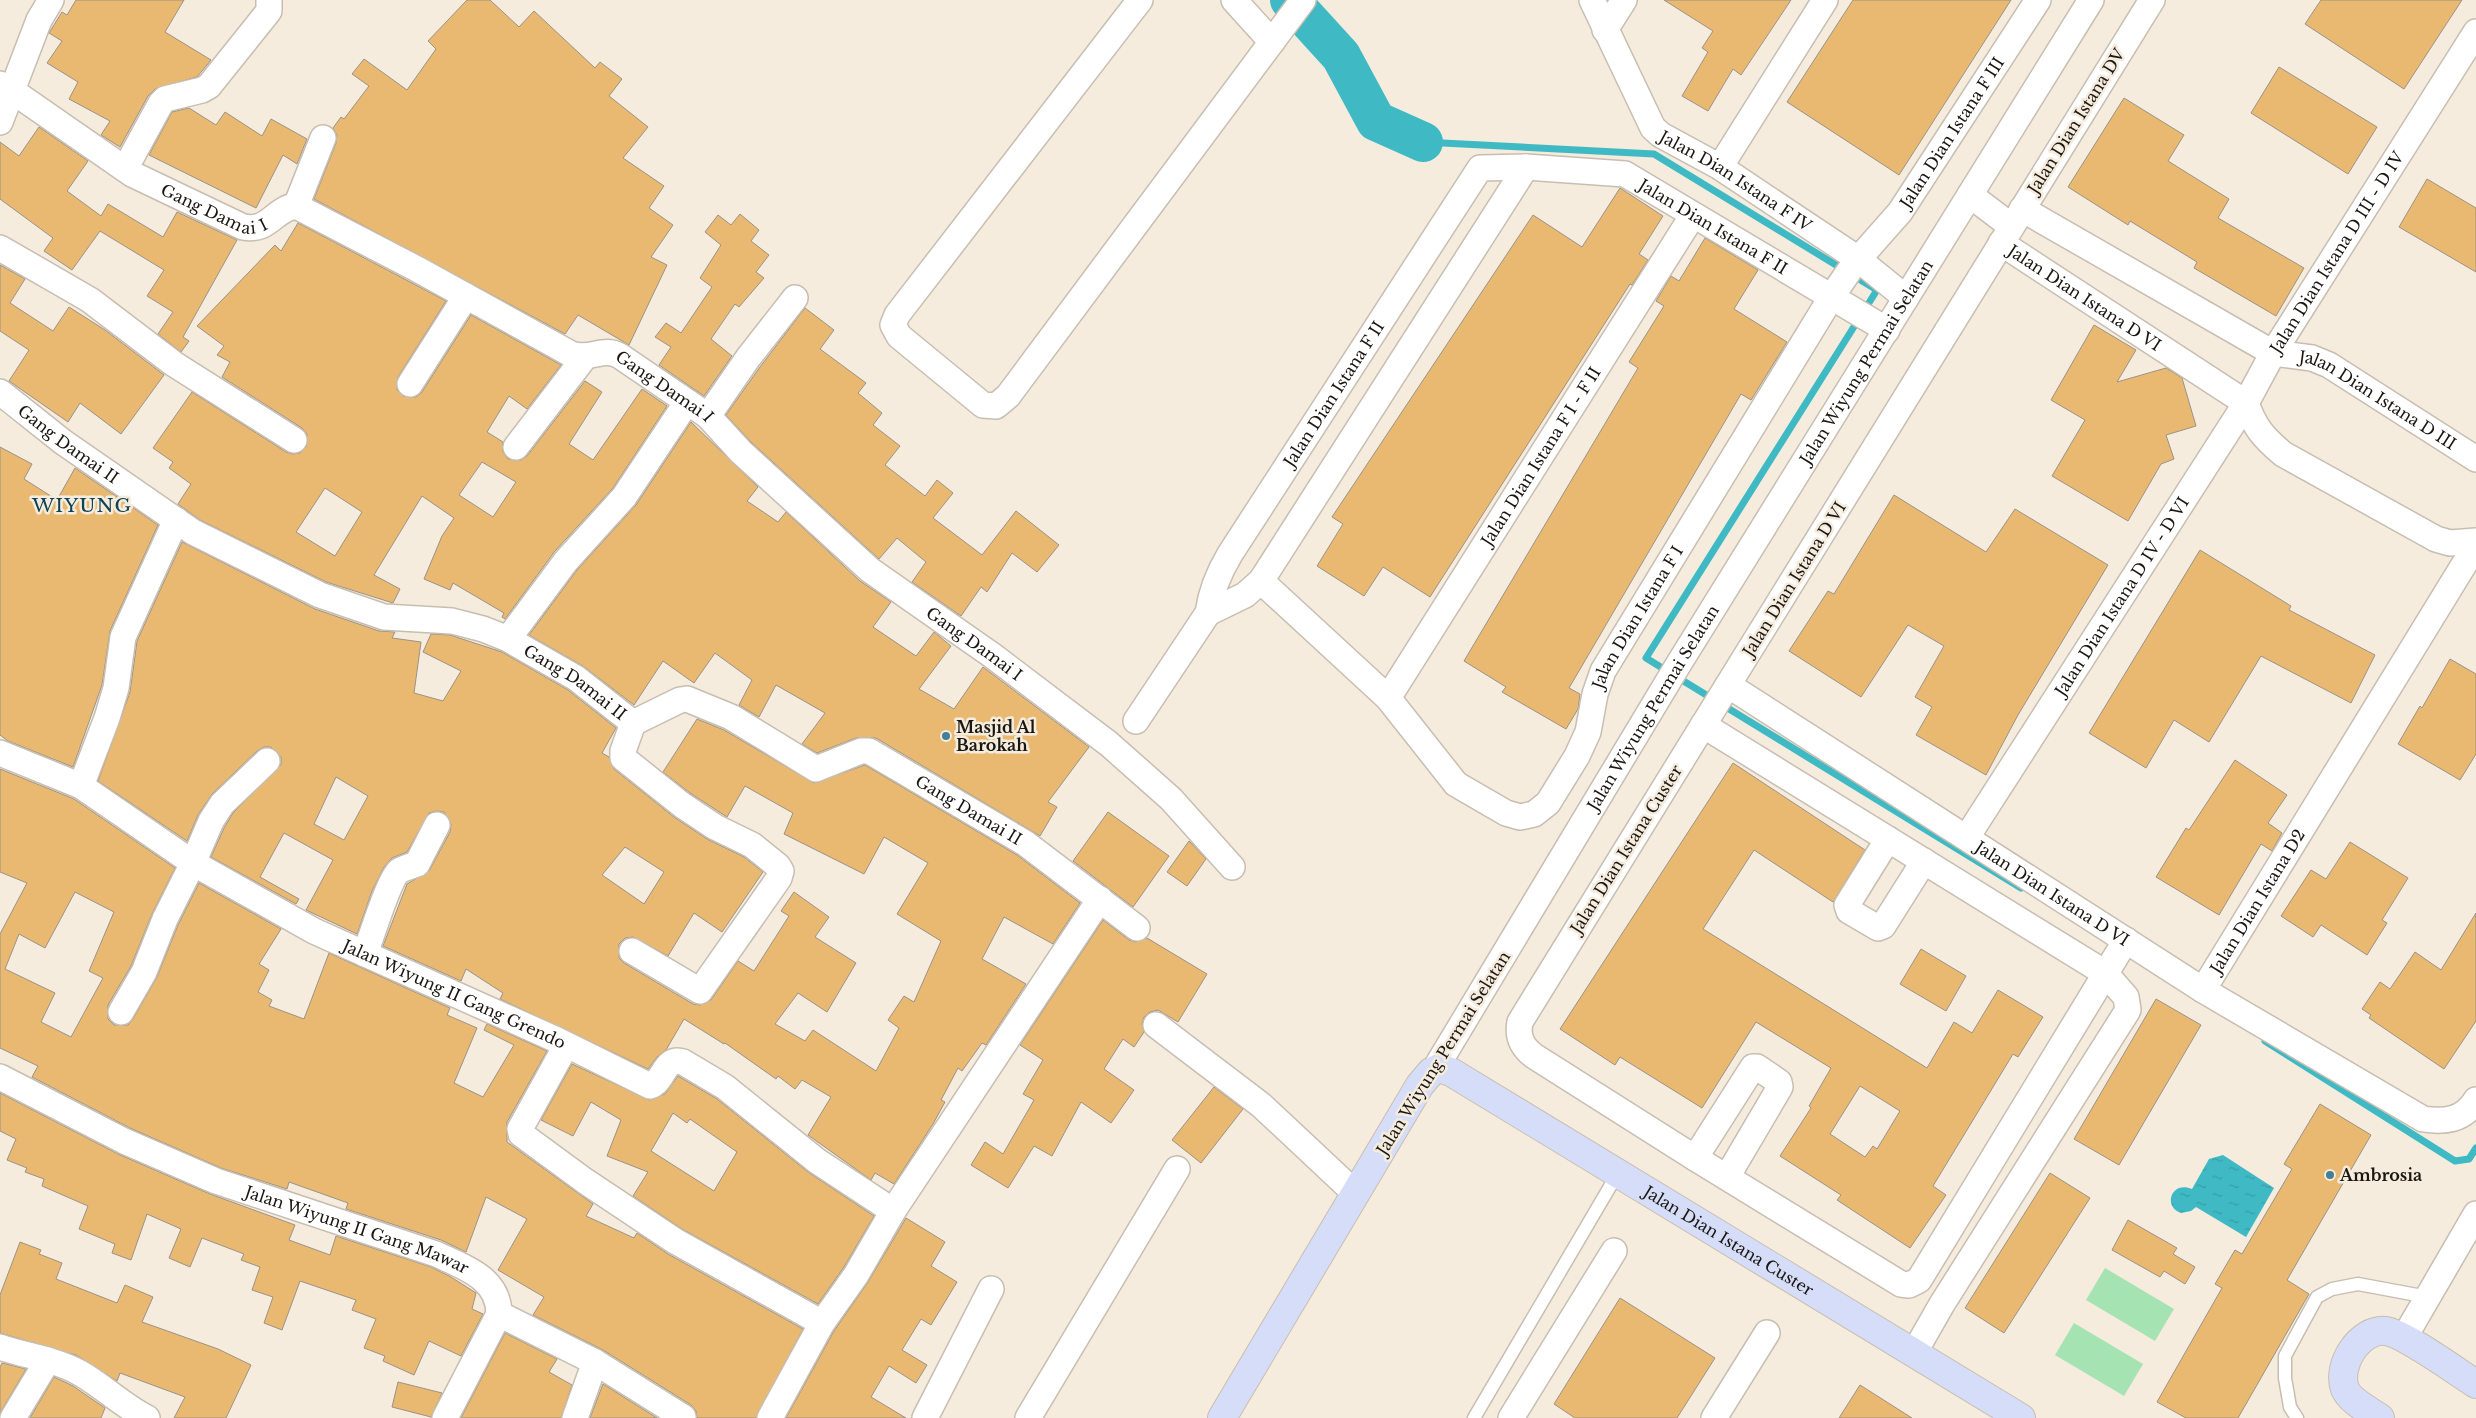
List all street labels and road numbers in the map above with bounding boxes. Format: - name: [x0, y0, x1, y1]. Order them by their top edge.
- street label: Jalan Dian Istana DV: [2022, 44, 2129, 199]
- street label: Jalan Dian Istana F III: [1894, 53, 2008, 213]
- street label: Jalan Dian Istana F IV: [1654, 125, 1816, 236]
- street label: Jalan Dian Istana D III - D IV: [2264, 147, 2408, 358]
- street label: Jalan Dian Istana F II: [1633, 173, 1791, 279]
- street label: Gang Damai I: [158, 179, 271, 238]
- street label: Jalan Dian Istana D VI: [2003, 239, 2165, 355]
- street label: Jalan Wiyung Permai Selatan: [1794, 256, 1937, 470]
- street label: Jalan Dian Istana F II: [1278, 317, 1388, 472]
- street label: Gang Damai I: [612, 346, 718, 426]
- street label: Jalan Dian Istana D III: [2296, 346, 2460, 454]
- street label: Jalan Dian Istana F I - F II: [1476, 363, 1605, 551]
- street label: Gang Damai II: [14, 400, 123, 488]
- street label: Jalan Dian Istana D IV - D VI: [2049, 493, 2193, 701]
- street label: Jalan Dian Istana D VI: [1737, 498, 1850, 662]
- street label: Jalan Dian Istana F I: [1587, 542, 1687, 693]
- street label: Jalan Wiyung Permai Selatan: [1582, 601, 1723, 816]
- street label: Gang Damai I: [922, 602, 1026, 685]
- street label: Gang Damai II: [520, 640, 631, 724]
- street label: Jalan Dian Istana Custer: [1565, 761, 1686, 939]
- street label: Gang Damai II: [912, 771, 1026, 849]
- street label: Jalan Dian Istana D2: [2205, 826, 2309, 979]
- street label: Jalan Dian Istana D VI: [1970, 835, 2133, 950]
- street label: Jalan Wiyung II Gang Grendo: [338, 934, 569, 1053]
- street label: Jalan Wiyung Permai Selatan: [1371, 947, 1514, 1160]
- street label: Jalan Dian Istana Custer: [1638, 1180, 1818, 1300]
- street label: Jalan Wiyung II Gang Mawar: [241, 1181, 473, 1278]

